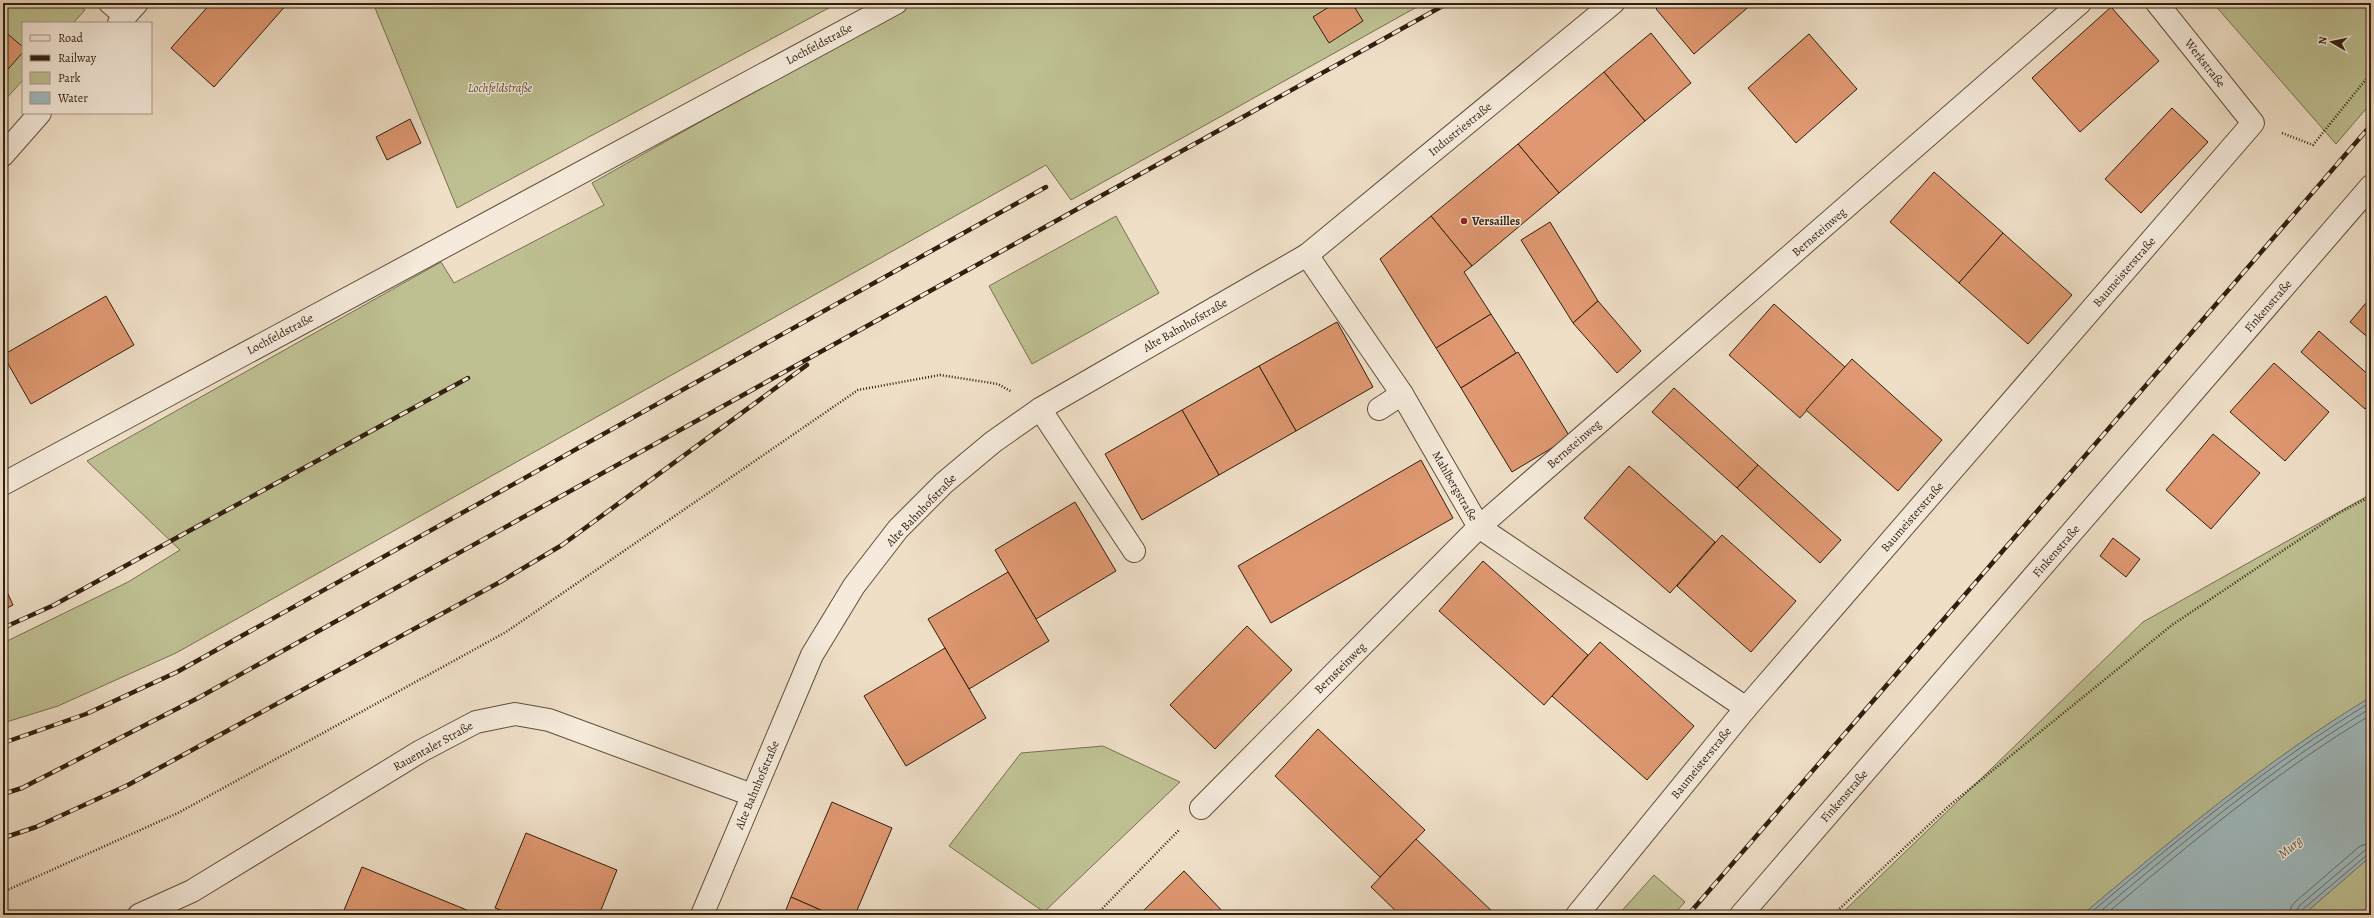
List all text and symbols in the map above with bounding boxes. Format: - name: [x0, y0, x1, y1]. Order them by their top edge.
- street label: Lochfeldstraße: [783, 20, 855, 68]
- legend: [22, 22, 152, 114]
- north arrow: [2312, 22, 2352, 62]
- text: Road: [58, 30, 84, 46]
- street label: Werkstraße: [2180, 35, 2229, 91]
- text: N: [2315, 35, 2331, 46]
- text: Railway: [58, 50, 97, 66]
- text: Park: [58, 70, 81, 86]
- park label: Lochfeldstraße: [468, 80, 533, 96]
- text: Water: [57, 90, 88, 106]
- street label: Industriestraße: [1425, 98, 1495, 160]
- street label: Bernsteinweg: [1788, 204, 1850, 260]
- place label: Versailles: [1471, 213, 1520, 229]
- marker: Versailles: [1459, 216, 1469, 226]
- street label: Baumeisterstraße: [2089, 234, 2159, 310]
- street label: Finkenstraße: [2241, 276, 2295, 336]
- street label: Alte Bahnhofstraße: [1139, 294, 1230, 356]
- street label: Lochfeldstraße: [244, 310, 316, 358]
- street label: Bernsteinweg: [1543, 416, 1605, 472]
- street label: Mahlbergstraße: [1428, 448, 1482, 524]
- street label: Alte Bahnhofstraße: [882, 470, 960, 550]
- street label: Baumeisterstraße: [1877, 479, 1947, 555]
- street label: Finkenstraße: [2029, 521, 2083, 581]
- street label: Bernsteinweg: [1311, 639, 1369, 697]
- street label: Rauentaler Straße: [390, 717, 476, 775]
- street label: Baumeisterstraße: [1667, 724, 1735, 802]
- street label: Alte Bahnhofstraße: [731, 738, 783, 833]
- street label: Finkenstraße: [1817, 766, 1871, 826]
- water label: Murg: [2274, 832, 2306, 862]

